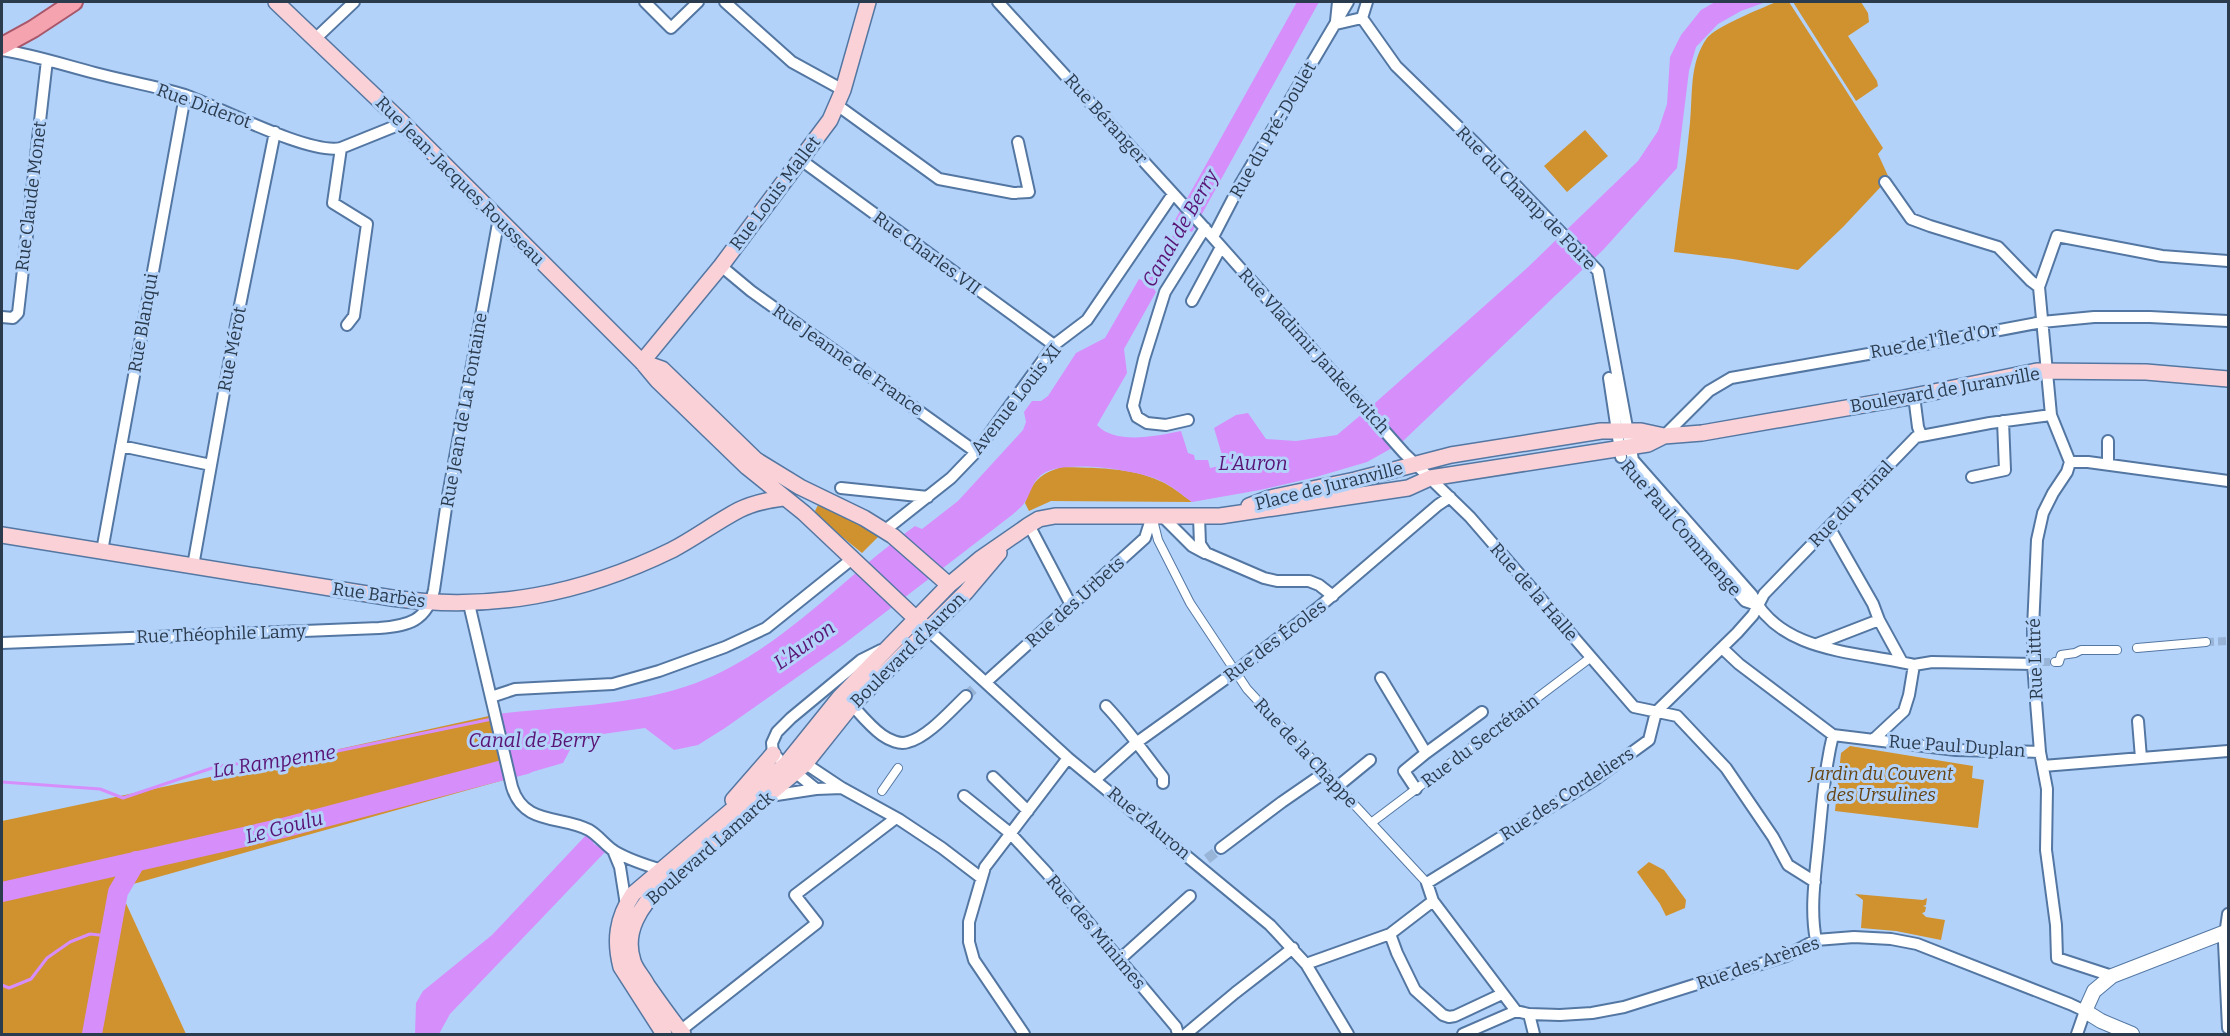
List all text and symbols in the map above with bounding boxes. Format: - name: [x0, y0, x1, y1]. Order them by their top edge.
- street label: Rue du Pré-Doulet: [1225, 58, 1321, 202]
- street label: Rue Béranger: [1060, 69, 1152, 169]
- street label: Rue Diderot: [154, 79, 255, 133]
- street label: Rue Jean-Jacques Rousseau: [371, 92, 549, 270]
- street label: Rue Claude Monet: [11, 119, 51, 272]
- street label: Rue du Champ de Foire: [1451, 121, 1601, 275]
- street label: Rue Louis Mallet: [725, 131, 825, 254]
- water label: Canal de Berry: [1137, 164, 1224, 291]
- street label: Rue Charles VII: [869, 207, 985, 299]
- street label: Rue Vladimir Jankelevitch: [1234, 264, 1394, 438]
- street label: Rue Blanqui: [123, 272, 163, 374]
- street label: Rue Jeanne de France: [768, 300, 928, 420]
- street label: Rue Mérot: [213, 304, 251, 393]
- street label: Rue Jean de La Fontaine: [436, 311, 492, 509]
- street label: Rue de l'Île d'Or: [1868, 319, 2000, 363]
- street label: Avenue Louis XI: [966, 339, 1066, 459]
- street label: Boulevard de Juranville: [1848, 362, 2042, 418]
- water label: L'Auron: [1218, 451, 1288, 475]
- street label: Rue Paul Commenge: [1616, 456, 1746, 600]
- street label: Rue du Prinal: [1804, 456, 1898, 552]
- street label: Place de Juranville: [1253, 457, 1405, 515]
- street label: Rue de la Halle: [1485, 538, 1583, 646]
- street label: Rue des Urbets: [1021, 552, 1129, 652]
- street label: Rue Barbès: [331, 578, 427, 612]
- street label: Boulevard d'Auron: [846, 587, 971, 712]
- street label: Rue des Écoles: [1219, 595, 1331, 687]
- water label: L'Auron: [769, 615, 839, 675]
- street label: Rue Littré: [2023, 618, 2047, 700]
- street label: Rue Théophile Lamy: [136, 620, 307, 648]
- street label: Rue du Secrétain: [1417, 689, 1544, 792]
- street label: Rue de la Chappe: [1250, 694, 1362, 812]
- water label: Canal de Berry: [468, 728, 602, 752]
- street label: Rue Paul Duplan: [1888, 730, 2027, 762]
- water label: La Rampenne: [211, 739, 337, 783]
- street label: Rue des Cordeliers: [1496, 743, 1638, 845]
- park label: Jardin du Couvent des Ursulines: [1807, 763, 1954, 806]
- street label: Rue d'Auron: [1103, 782, 1195, 864]
- street label: Boulevard Lamarck: [642, 786, 779, 909]
- water label: Le Goulu: [243, 806, 325, 848]
- street label: Rue des Minimes: [1042, 870, 1150, 994]
- street label: Rue des Arènes: [1694, 932, 1822, 994]

